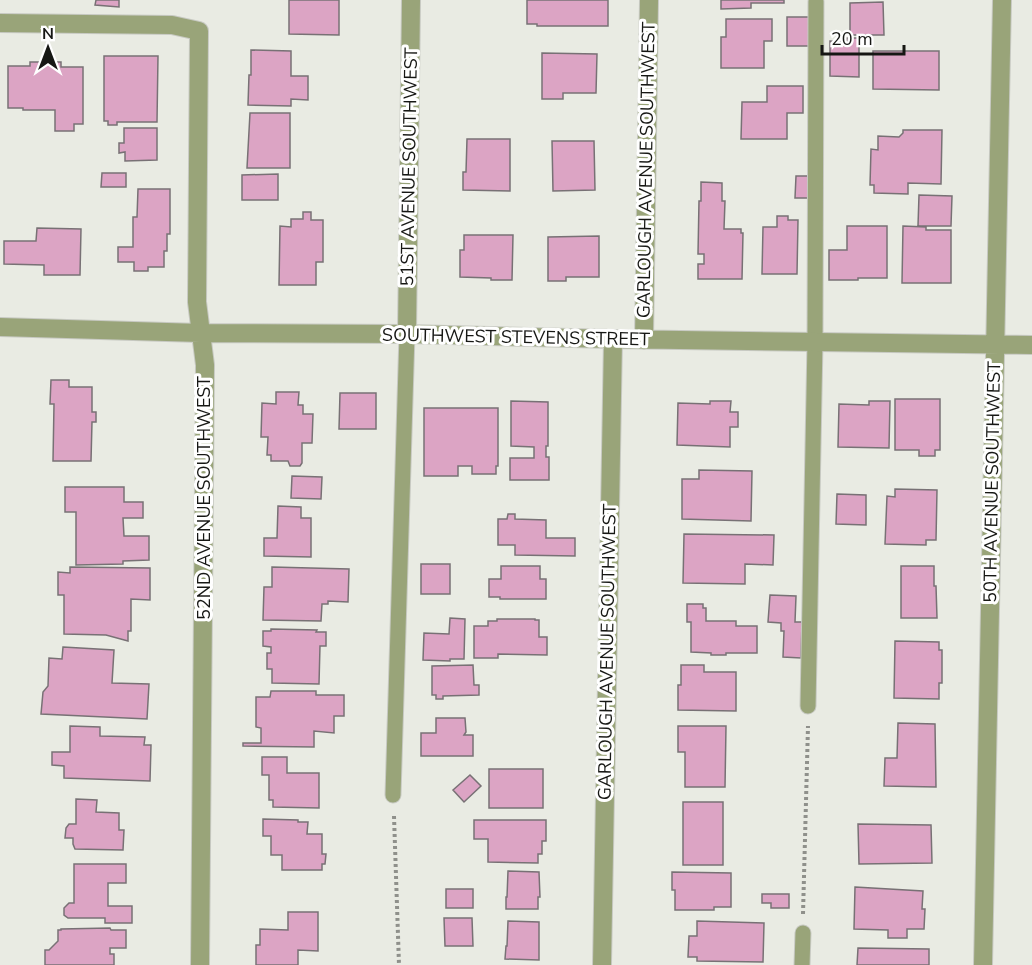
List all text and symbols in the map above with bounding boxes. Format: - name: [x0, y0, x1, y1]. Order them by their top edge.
- north arrow: [18, 18, 78, 78]
- scale bar: [822, 18, 904, 56]
- street label: GARLOUGH AVENUE SOUTHWEST: [631, 21, 661, 318]
- text: N: [42, 23, 54, 45]
- text: 20 m: [831, 27, 873, 51]
- street label: 51ST AVENUE SOUTHWEST: [395, 47, 423, 287]
- street label: SOUTHWEST STEVENS STREET: [382, 323, 650, 351]
- street label: 50TH AVENUE SOUTHWEST: [978, 361, 1006, 603]
- street label: 52ND AVENUE SOUTHWEST: [192, 376, 216, 620]
- street label: GARLOUGH AVENUE SOUTHWEST: [592, 503, 622, 800]

